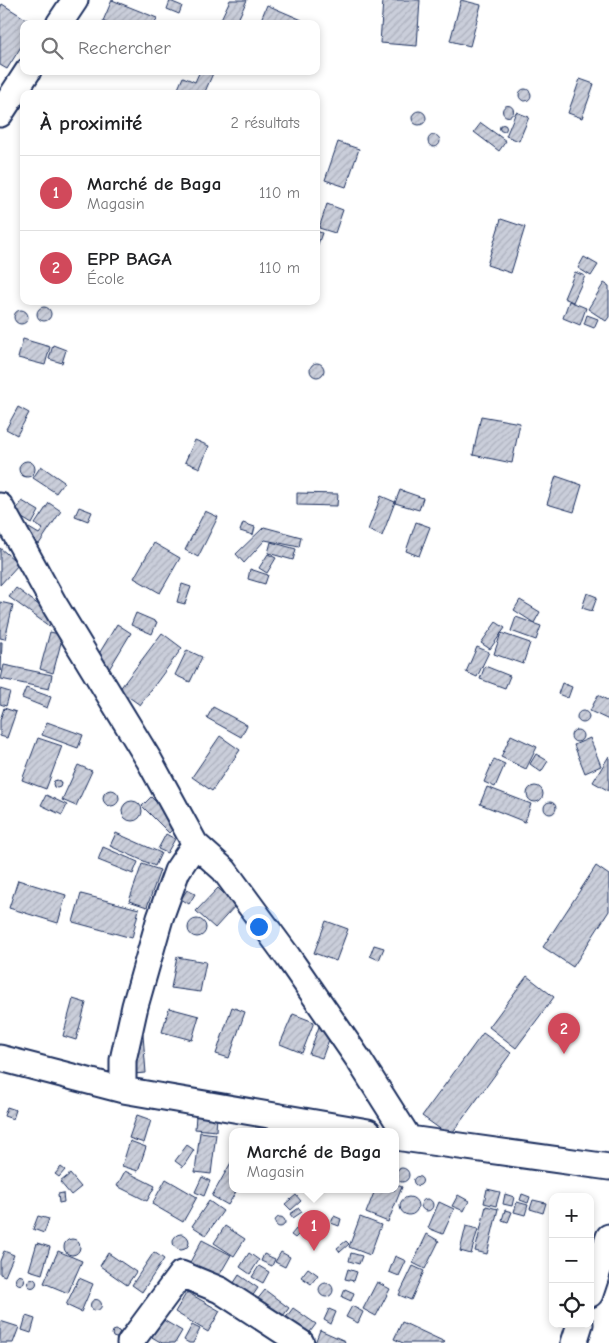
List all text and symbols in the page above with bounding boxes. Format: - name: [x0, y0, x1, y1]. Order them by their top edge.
- search box: [20, 20, 320, 75]
- icon: search: [38, 34, 66, 62]
- text: Rechercher: [78, 37, 171, 59]
- text: À proximité: [40, 111, 142, 135]
- text: 2 résultats: [230, 114, 300, 132]
- text: Marché de Baga: [87, 173, 221, 195]
- text: 1: [53, 184, 59, 202]
- text: 110 m: [259, 184, 300, 202]
- text: Magasin: [87, 195, 145, 213]
- text: EPP BAGA: [87, 248, 172, 270]
- text: 2: [52, 259, 60, 277]
- text: 110 m: [259, 259, 300, 277]
- text: École: [87, 270, 124, 288]
- your location: [246, 914, 272, 940]
- pin: 2: [548, 1013, 580, 1054]
- popup: [229, 1128, 399, 1193]
- text: Marché de Baga: [247, 1141, 381, 1163]
- text: Magasin: [247, 1163, 304, 1181]
- map controls: [549, 1193, 594, 1328]
- button: +: [549, 1193, 594, 1238]
- pin: 1: [298, 1210, 330, 1251]
- button: −: [549, 1238, 594, 1283]
- button: locate: [549, 1283, 594, 1328]

